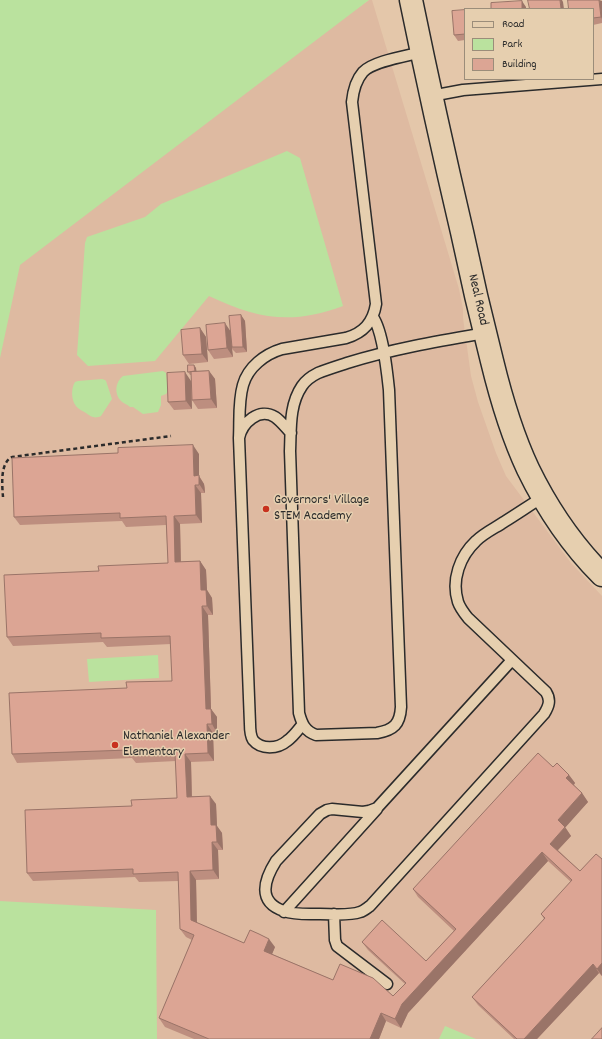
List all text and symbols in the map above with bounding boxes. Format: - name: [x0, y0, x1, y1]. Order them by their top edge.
- legend: [464, 8, 594, 80]
- text: Road: [502, 16, 524, 33]
- text: Park: [502, 36, 522, 53]
- text: Building: [502, 56, 537, 73]
- street label: Neal Road: [463, 273, 491, 327]
- place label: Governors' Village STEM Academy: [274, 493, 369, 526]
- marker: Governors' Village STEM Academy: [261, 504, 271, 514]
- place label: Nathaniel Alexander Elementary: [123, 729, 230, 762]
- marker: Nathaniel Alexander Elementary: [110, 740, 120, 750]

